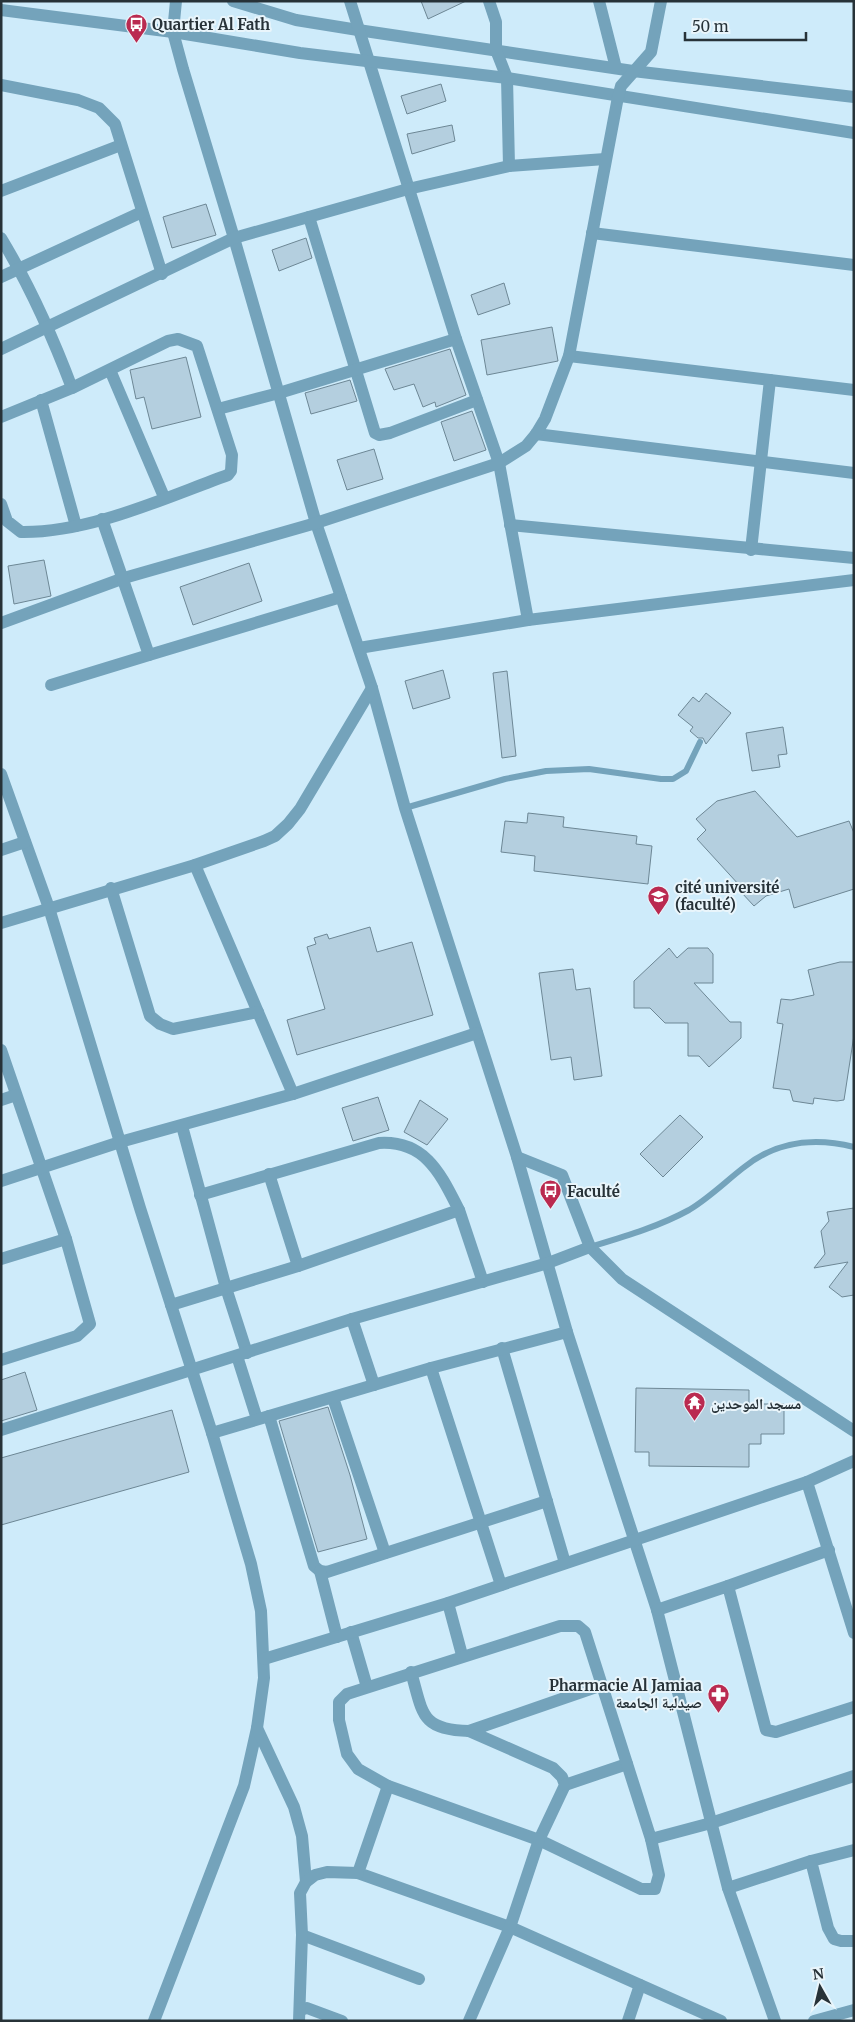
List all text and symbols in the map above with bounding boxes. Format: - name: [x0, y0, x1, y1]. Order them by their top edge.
- scale bar: [685, 10, 806, 42]
- bus stop icon: Quartier Al Fath: [124, 12, 148, 43]
- place label: Quartier Al Fath: [152, 15, 270, 34]
- text: 50 m: [692, 17, 729, 36]
- place label: cité université (faculté): [675, 878, 779, 914]
- school or university icon: cité université (faculté): [647, 884, 671, 915]
- bus stop icon: Faculté: [539, 1179, 563, 1210]
- place label: Faculté: [567, 1182, 620, 1201]
- temple icon: مسجد الموحدين: [683, 1391, 707, 1422]
- place label: مسجد الموحدين: [711, 1394, 801, 1413]
- place label: Pharmacie Al Jamiaa صيدلية الجامعة: [549, 1676, 703, 1712]
- pharmacy icon: Pharmacie Al Jamiaa صيدلية الجامعة: [706, 1682, 730, 1713]
- north arrow: [795, 1962, 845, 2012]
- text: N: [811, 1964, 825, 1984]

